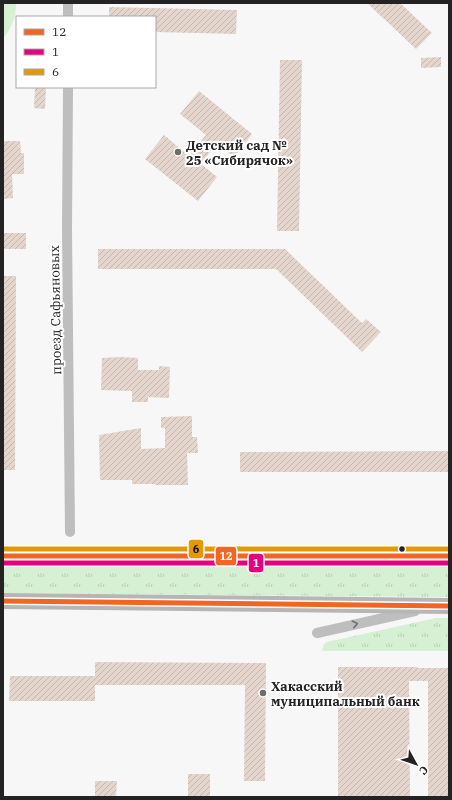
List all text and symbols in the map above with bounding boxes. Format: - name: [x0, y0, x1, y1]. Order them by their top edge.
- legend: [16, 16, 156, 88]
- text: 12: [52, 24, 66, 39]
- text: 1: [52, 44, 59, 59]
- text: 6: [52, 64, 59, 79]
- place label: Детский сад № 25 «Сибирячок»: [186, 137, 293, 169]
- marker: Детский сад № 25 «Сибирячок»: [173, 147, 183, 157]
- street label: проезд Сафьяновых: [46, 245, 65, 375]
- line badge: 6: [188, 539, 204, 559]
- text: 6: [193, 542, 200, 556]
- unlabelled marker: [397, 544, 407, 554]
- line badge: 12: [215, 546, 237, 566]
- text: 12: [219, 549, 233, 563]
- line badge: 1: [248, 553, 264, 573]
- text: 1: [253, 556, 260, 570]
- one-way arrow: [352, 621, 358, 629]
- place label: Хакасский муниципальный банк: [271, 678, 420, 710]
- marker: Хакасский муниципальный банк: [258, 688, 268, 698]
- north arrow: [396, 744, 436, 784]
- text: С: [416, 763, 431, 778]

